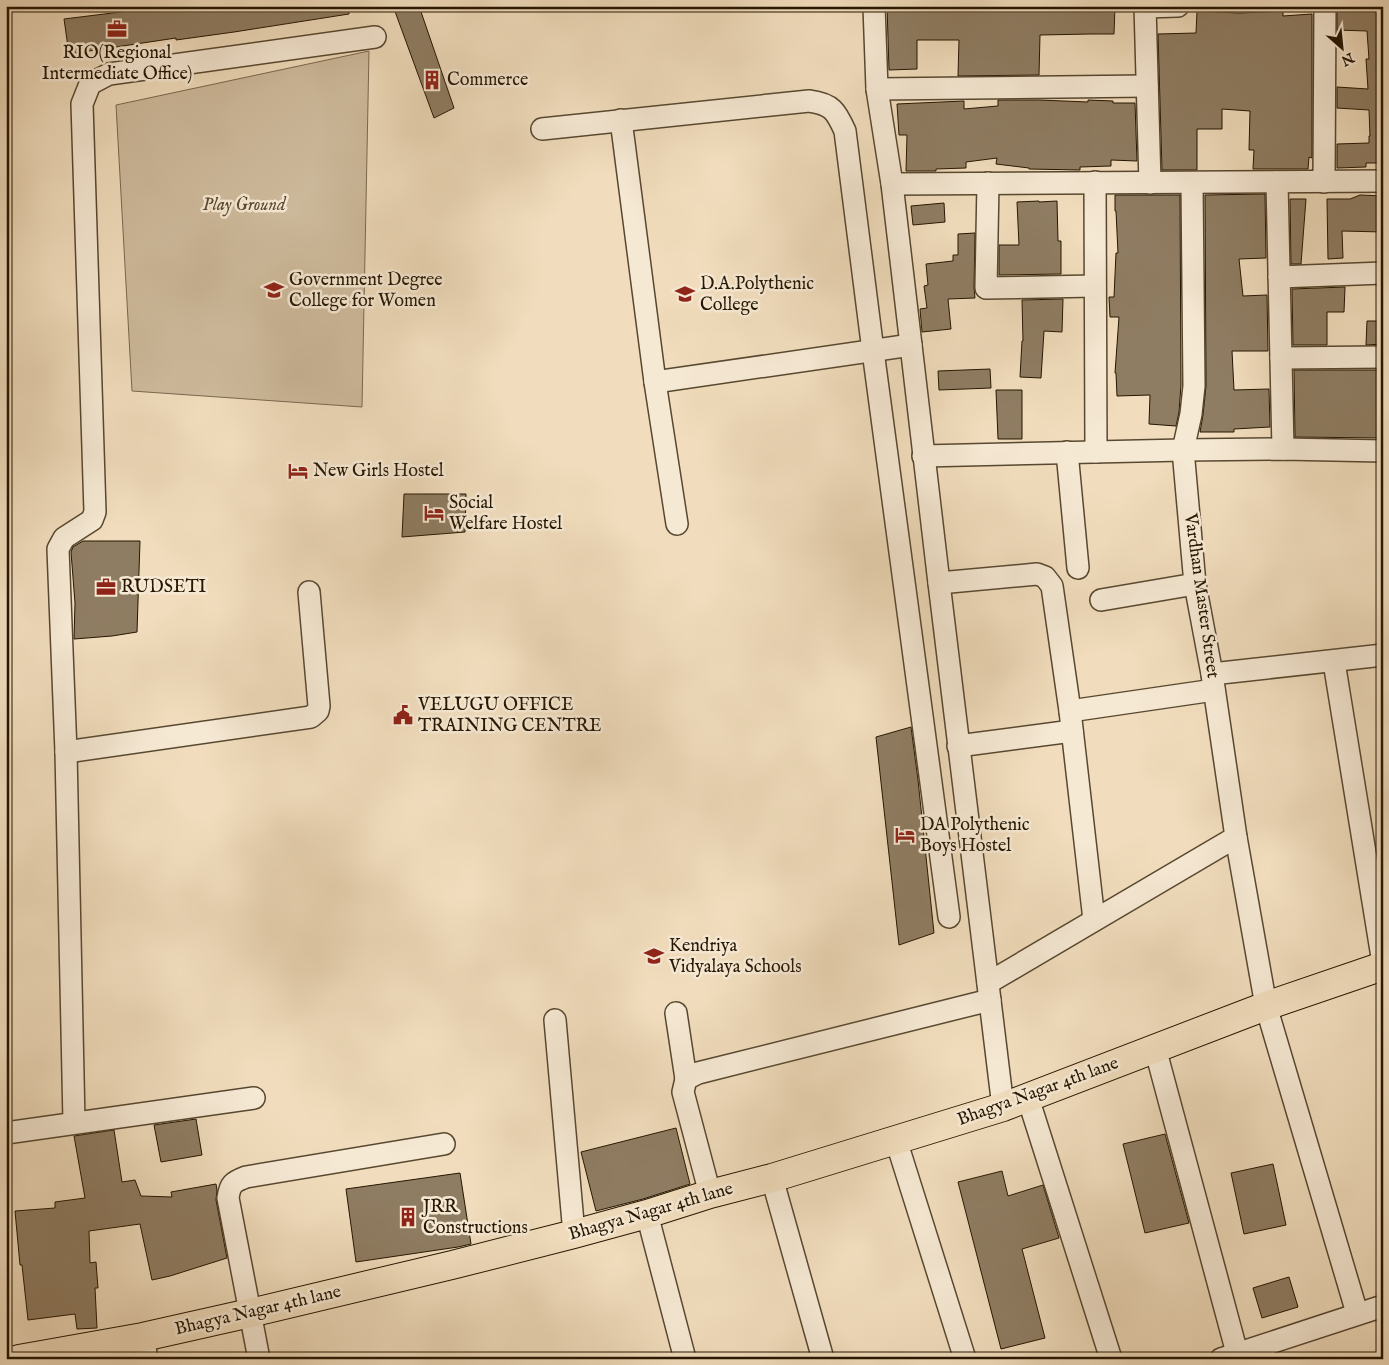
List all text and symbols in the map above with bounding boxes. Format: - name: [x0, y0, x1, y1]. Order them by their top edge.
- office icon: RIO(Regional Intermediate Office): [106, 18, 128, 40]
- north arrow: [1316, 22, 1366, 72]
- place label: RIO(Regional Intermediate Office): [42, 42, 192, 86]
- text: N: [1338, 47, 1358, 69]
- building icon: Commerce: [421, 69, 443, 91]
- place label: Commerce: [447, 69, 528, 92]
- park label: Play Ground: [202, 194, 287, 217]
- place label: Government Degree College for Women: [289, 269, 443, 313]
- place label: D.A.Polythenic College: [700, 273, 814, 317]
- school or university icon: Government Degree College for Women: [263, 279, 285, 301]
- school or university icon: D.A.Polythenic College: [674, 283, 696, 305]
- hotel icon: New Girls Hostel: [287, 460, 309, 482]
- place label: New Girls Hostel: [313, 460, 444, 483]
- place label: Social Welfare Hostel: [449, 492, 562, 536]
- hotel icon: Social Welfare Hostel: [423, 502, 445, 524]
- street label: Vardhan Master Street: [1178, 511, 1224, 680]
- office icon: RUDSETI: [95, 576, 117, 598]
- place label: RUDSETI: [121, 576, 206, 599]
- place label: VELUGU OFFICE TRAINING CENTRE: [417, 694, 602, 738]
- public building icon: VELUGU OFFICE TRAINING CENTRE: [392, 704, 414, 726]
- place label: DA Polythenic Boys Hostel: [920, 814, 1030, 858]
- hotel icon: DA Polythenic Boys Hostel: [894, 824, 916, 846]
- place label: Kendriya Vidyalaya Schools: [668, 935, 802, 979]
- school or university icon: Kendriya Vidyalaya Schools: [643, 945, 665, 967]
- street label: Bhagya Nagar 4th lane: [954, 1052, 1122, 1132]
- street label: Bhagya Nagar 4th lane: [566, 1178, 736, 1246]
- place label: JRR Constructions: [421, 1196, 528, 1240]
- building icon: JRR Constructions: [397, 1206, 419, 1228]
- street label: Bhagya Nagar 4th lane: [173, 1281, 343, 1341]

